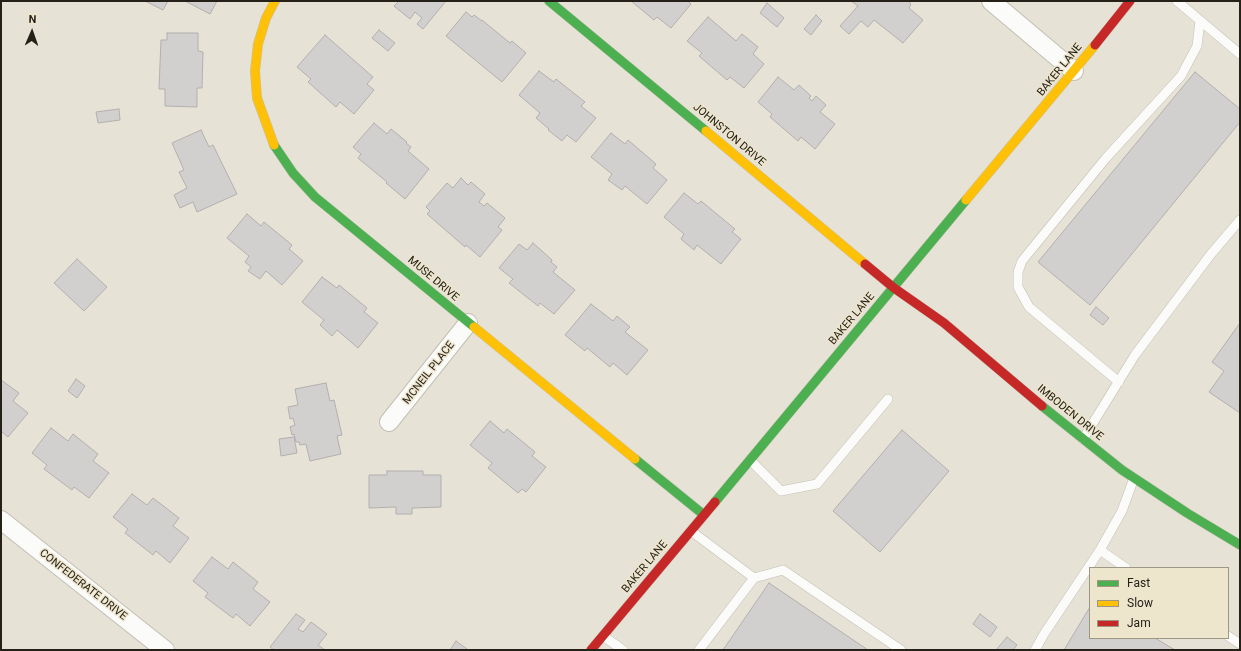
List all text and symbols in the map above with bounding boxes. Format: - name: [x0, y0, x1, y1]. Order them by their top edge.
- north arrow: [12, 12, 52, 52]
- text: N: [28, 13, 37, 26]
- street label: BAKER LANE: [1035, 41, 1085, 99]
- street label: JOHNSTON DRIVE: [690, 101, 768, 169]
- street label: MUSE DRIVE: [405, 254, 461, 304]
- street label: BAKER LANE: [826, 290, 878, 348]
- street label: MCNEIL PLACE: [400, 339, 458, 407]
- street label: IMBODEN DRIVE: [1034, 382, 1106, 444]
- street label: BAKER LANE: [619, 538, 671, 596]
- street label: CONFEDERATE DRIVE: [37, 547, 129, 623]
- legend: [1089, 567, 1229, 639]
- text: Fast: [1127, 576, 1150, 590]
- text: Slow: [1127, 596, 1153, 610]
- text: Jam: [1127, 616, 1151, 630]

